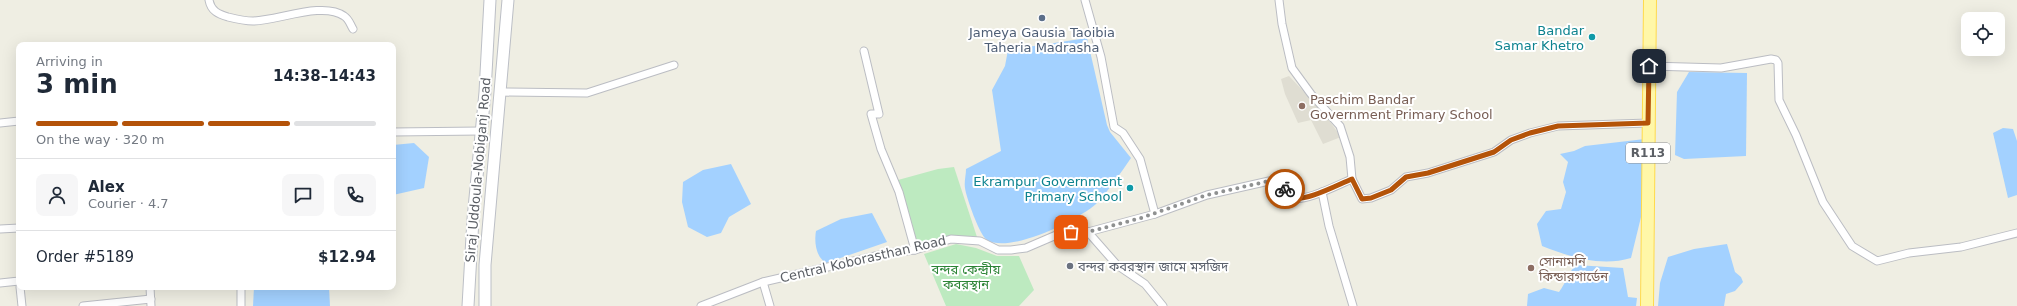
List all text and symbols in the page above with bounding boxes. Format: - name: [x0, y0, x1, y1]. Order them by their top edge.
- map controls: [1961, 12, 2005, 56]
- button: locate: [1961, 12, 2005, 56]
- marker: Jameya Gausia Taoibia Taheria Madrasha: [1037, 13, 1047, 23]
- place label: Bandar Samar Khetro: [1495, 23, 1585, 53]
- place label: Jameya Gausia Taoibia Taheria Madrasha: [968, 25, 1115, 55]
- marker: Bandar Samar Khetro: [1587, 32, 1597, 42]
- pin: [1632, 49, 1666, 83]
- text: Arriving in: [36, 54, 103, 69]
- icon: home: [1638, 55, 1660, 77]
- text: 14:38–14:43: [273, 67, 376, 85]
- text: 3 min: [36, 69, 118, 99]
- street label: Siraj Uddoula-Nobiganj Road: [462, 77, 494, 263]
- place label: Paschim Bandar Government Primary School: [1310, 92, 1493, 122]
- marker: Paschim Bandar Government Primary School: [1297, 101, 1307, 111]
- text: On the way · 320 m: [36, 132, 164, 147]
- road number: R113: [1626, 143, 1670, 163]
- courier: [1265, 169, 1305, 209]
- button: person: [36, 174, 78, 216]
- button: chat: [282, 174, 324, 216]
- button: phone: [334, 174, 376, 216]
- place label: Ekrampur Government Primary School: [973, 174, 1122, 204]
- text: Alex: [88, 178, 125, 196]
- icon: bike: [1274, 178, 1296, 200]
- marker: Ekrampur Government Primary School: [1125, 183, 1135, 193]
- text: Courier · 4.7: [88, 196, 169, 211]
- pin: [1054, 215, 1088, 249]
- icon: bag: [1060, 221, 1082, 243]
- street label: Central Koborasthan Road: [779, 233, 947, 285]
- text: Order #5189: [36, 248, 134, 266]
- text: $12.94: [318, 248, 376, 266]
- place label: সোনামনি কিন্ডারগার্ডেন: [1538, 254, 1608, 284]
- place label: বন্দর কবরস্থান জামে মসজিদ: [1077, 259, 1229, 274]
- marker: বন্দর কবরস্থান জামে মসজিদ: [1065, 261, 1075, 271]
- park label: বন্দর কেন্দ্রীয় কবরস্থান: [931, 262, 1001, 292]
- marker: সোনামনি কিন্ডারগার্ডেন: [1526, 263, 1536, 273]

